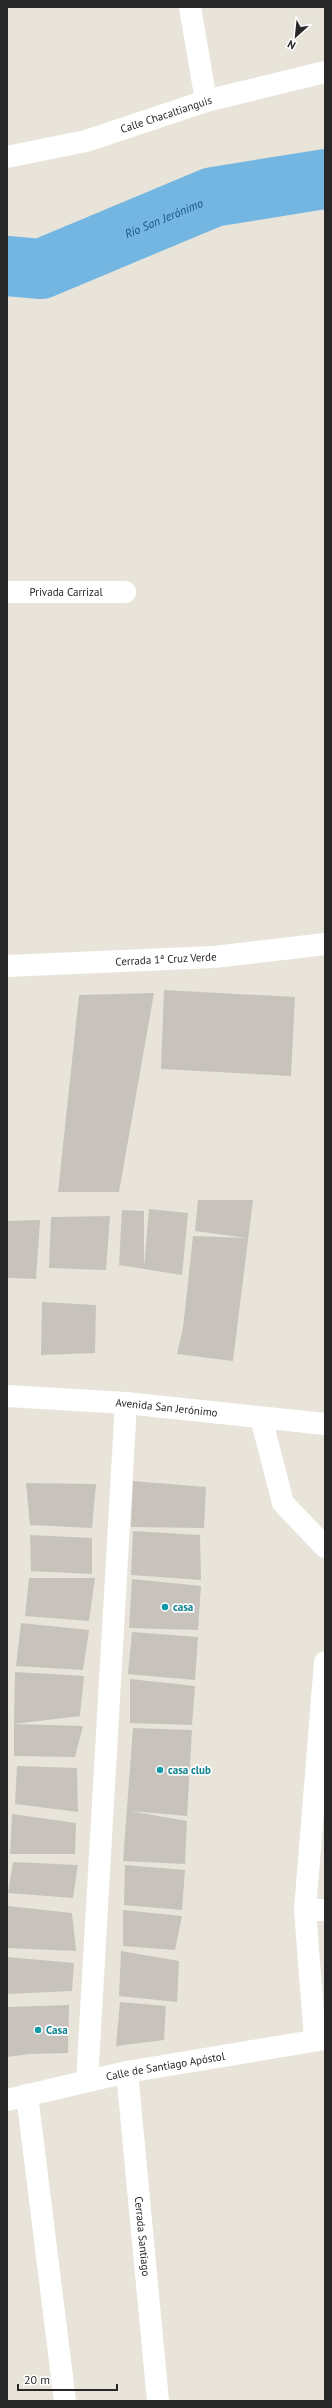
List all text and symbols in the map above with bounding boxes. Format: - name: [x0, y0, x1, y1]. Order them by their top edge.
- north arrow: [276, 16, 316, 56]
- text: N: [285, 37, 298, 53]
- street label: Calle Chacaltianguis: [118, 93, 214, 136]
- water label: Río San Jerónimo: [122, 195, 205, 241]
- street label: Privada Carrizal: [29, 585, 103, 599]
- street label: Cerrada 1ª Cruz Verde: [115, 949, 217, 969]
- street label: Avenida San Jerónimo: [115, 1395, 218, 1420]
- place label: casa: [173, 1600, 193, 1614]
- marker: casa: [160, 1602, 170, 1612]
- place label: casa club: [168, 1763, 211, 1777]
- marker: casa club: [155, 1765, 165, 1775]
- place label: Casa: [46, 2023, 68, 2037]
- marker: Casa: [33, 2025, 43, 2035]
- street label: Calle de Santiago Apóstol: [104, 2049, 227, 2084]
- street label: Cerrada Santiago: [132, 2196, 153, 2277]
- scale bar: [18, 2366, 117, 2392]
- text: 20 m: [24, 2372, 50, 2387]

